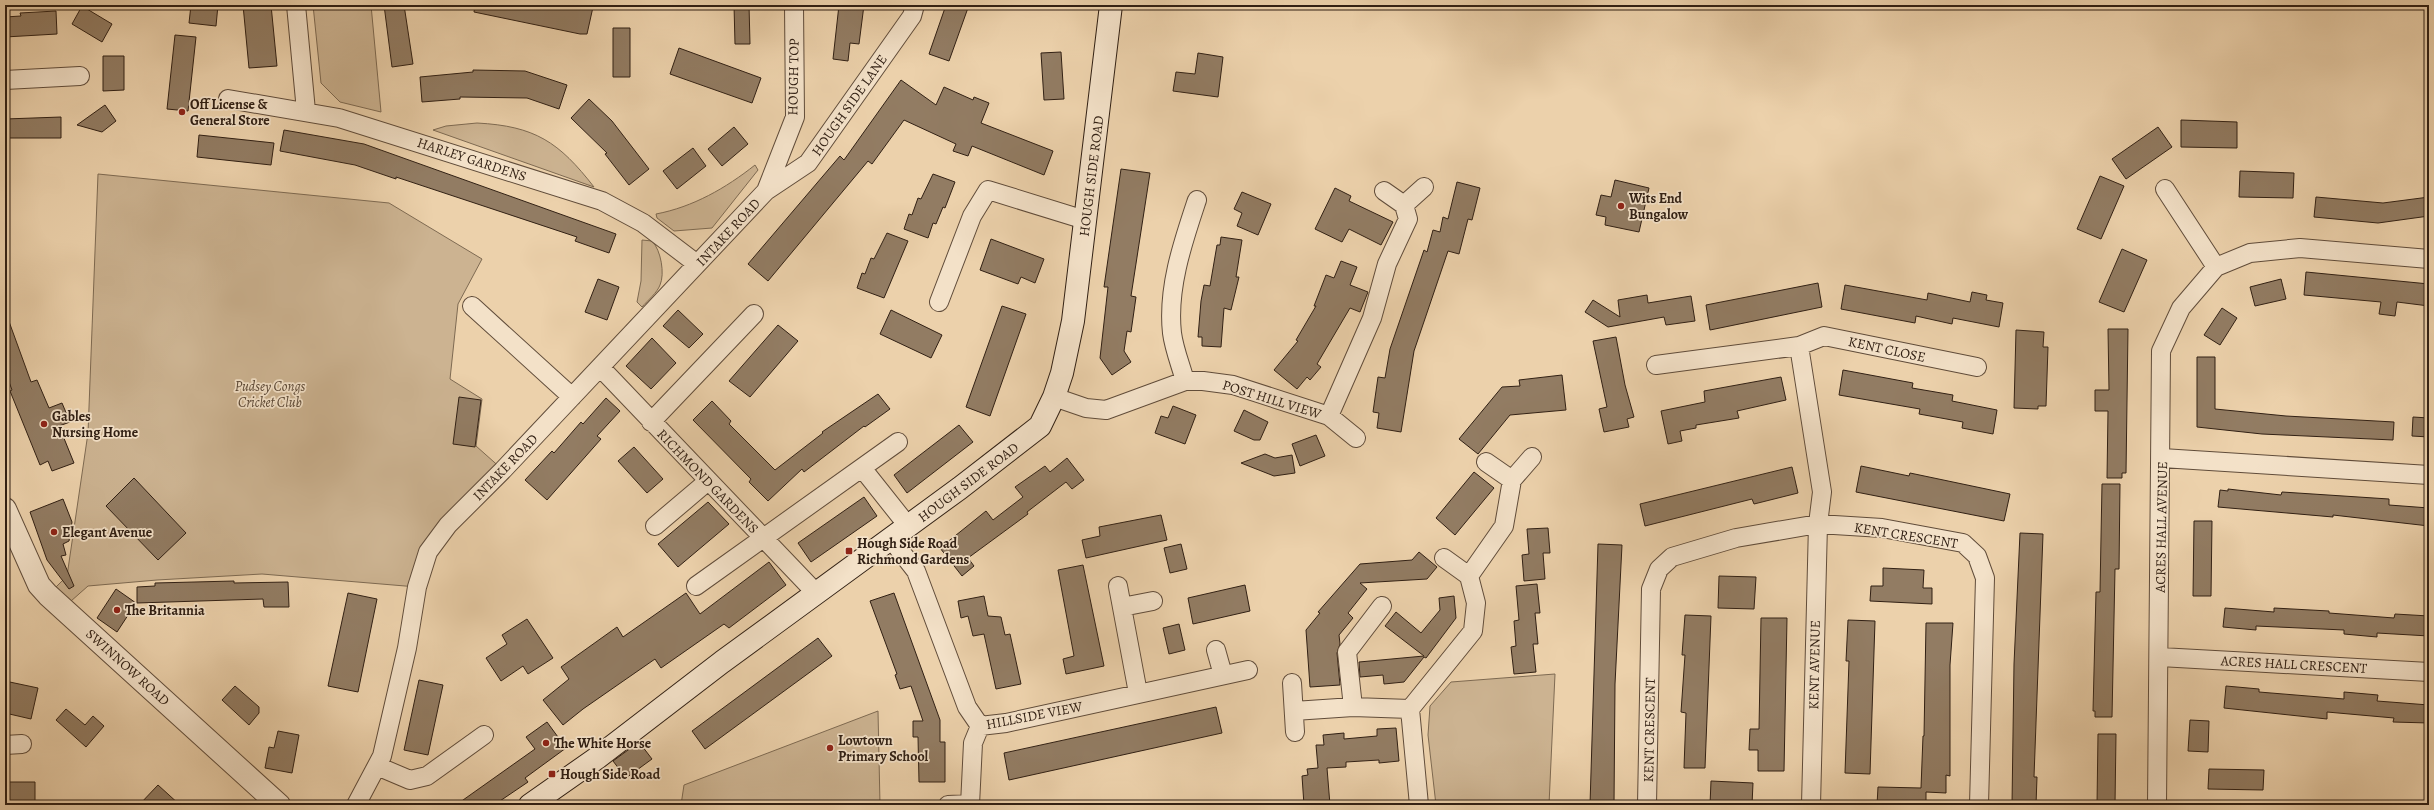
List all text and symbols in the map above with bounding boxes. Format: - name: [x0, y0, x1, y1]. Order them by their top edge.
- street label: HOUGH TOP: [783, 38, 804, 116]
- street label: HOUGH SIDE LANE: [807, 51, 892, 160]
- place label: Off License & General Store: [190, 95, 270, 130]
- marker: Off License & General Store: [177, 107, 187, 117]
- street label: HOUGH SIDE ROAD: [1075, 114, 1108, 238]
- street label: HARLEY GARDENS: [415, 133, 529, 186]
- place label: Wits End Bungalow: [1628, 189, 1689, 224]
- street label: INTAKE ROAD: [692, 194, 765, 270]
- marker: Wits End Bungalow: [1616, 201, 1626, 211]
- street label: KENT CLOSE: [1847, 332, 1927, 367]
- street label: POST HILL VIEW: [1220, 375, 1325, 424]
- park label: Pudsey Congs Cricket Club: [235, 377, 306, 412]
- place label: Gables Nursing Home: [52, 407, 139, 442]
- marker: Gables Nursing Home: [39, 419, 49, 429]
- street label: RICHMOND GARDENS: [653, 425, 763, 538]
- street label: INTAKE ROAD: [469, 430, 542, 505]
- street label: HOUGH SIDE ROAD: [914, 438, 1023, 527]
- street label: ACRES HALL AVENUE: [2151, 461, 2172, 594]
- street label: KENT CRESCENT: [1853, 518, 1959, 553]
- place label: Elegant Avenue: [62, 523, 153, 542]
- marker: Elegant Avenue: [49, 527, 59, 537]
- place label: Hough Side Road Richmond Gardens: [857, 534, 970, 569]
- marker: Hough Side Road Richmond Gardens: [844, 546, 854, 556]
- place label: The Britannia: [125, 601, 205, 620]
- marker: The Britannia: [112, 605, 122, 615]
- street label: KENT AVENUE: [1804, 620, 1825, 710]
- street label: SWINNOW ROAD: [82, 625, 174, 710]
- street label: ACRES HALL CRESCENT: [2219, 651, 2368, 678]
- street label: KENT CRESCENT: [1639, 677, 1660, 783]
- street label: HILLSIDE VIEW: [984, 697, 1085, 734]
- place label: Lowtown Primary School: [838, 731, 929, 766]
- place label: The White Horse: [554, 734, 652, 753]
- marker: The White Horse: [541, 738, 551, 748]
- marker: Lowtown Primary School: [825, 743, 835, 753]
- place label: Hough Side Road: [560, 765, 661, 784]
- marker: Hough Side Road: [547, 769, 557, 779]

